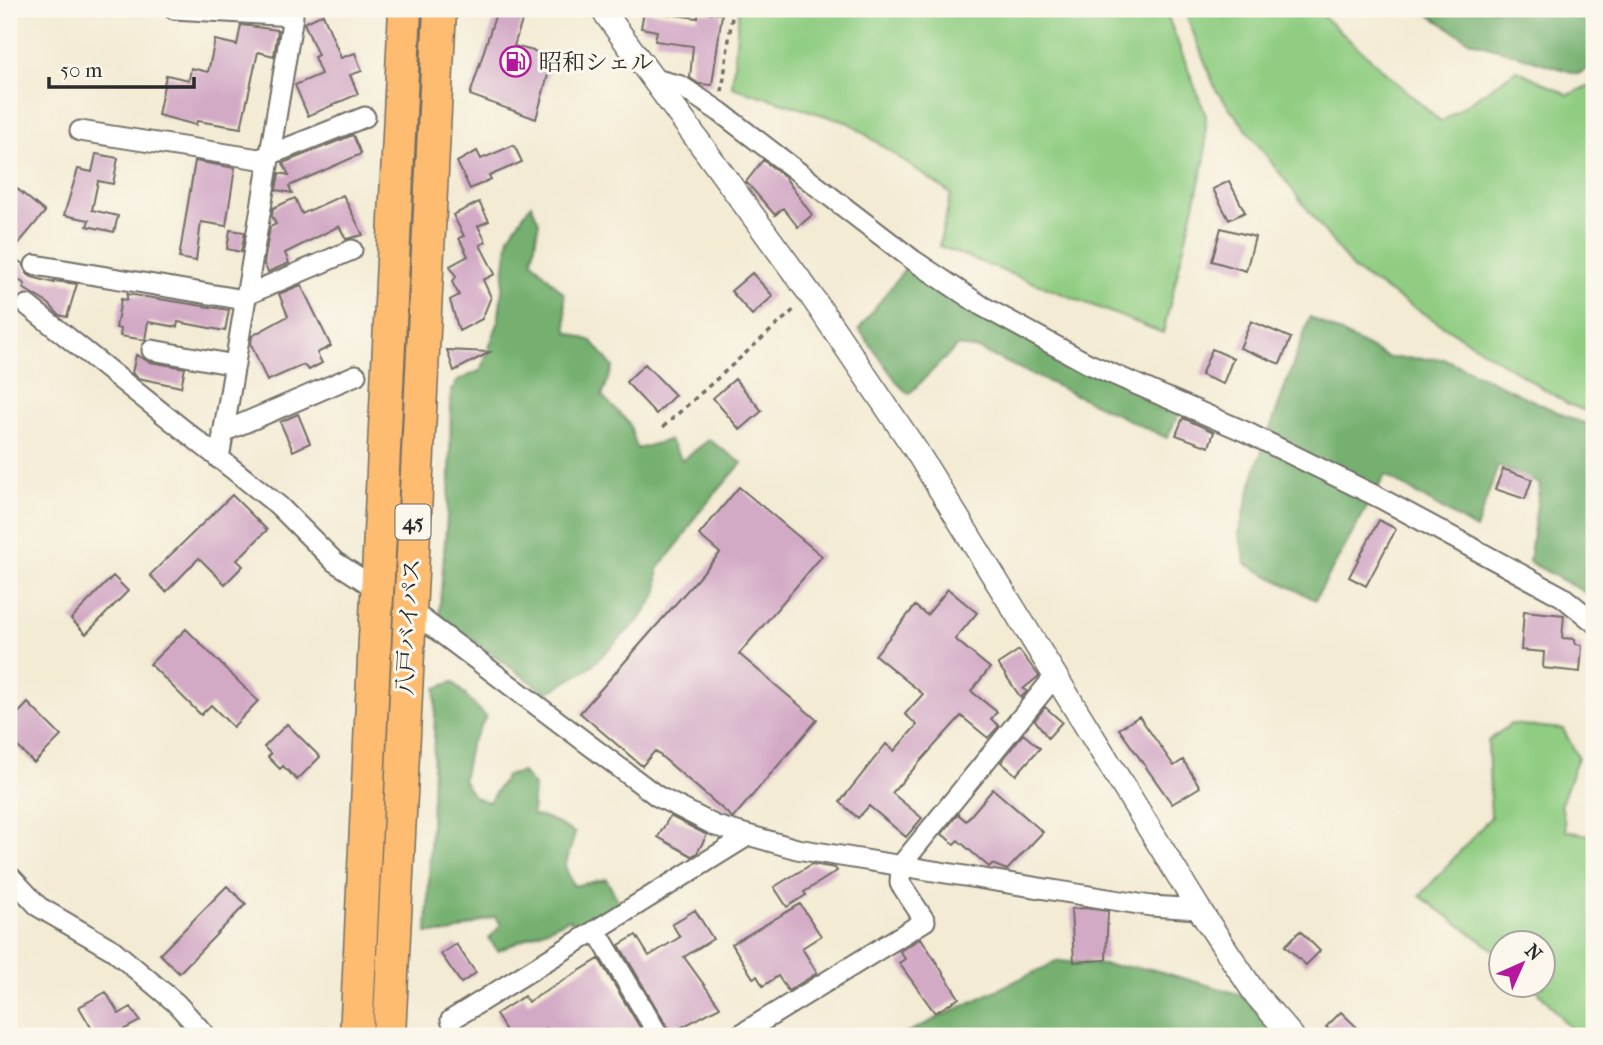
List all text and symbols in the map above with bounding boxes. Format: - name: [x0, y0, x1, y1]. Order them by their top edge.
- fuel station icon: 昭和シェル: [499, 45, 533, 79]
- scale bar: [49, 46, 194, 90]
- place label: 昭和シェル: [539, 49, 654, 76]
- text: 50 m: [60, 58, 103, 82]
- road number: 45: [396, 504, 430, 540]
- street label: 八戸バイパス: [391, 558, 426, 696]
- north arrow: [1488, 930, 1558, 1000]
- text: N: [1520, 940, 1547, 966]

